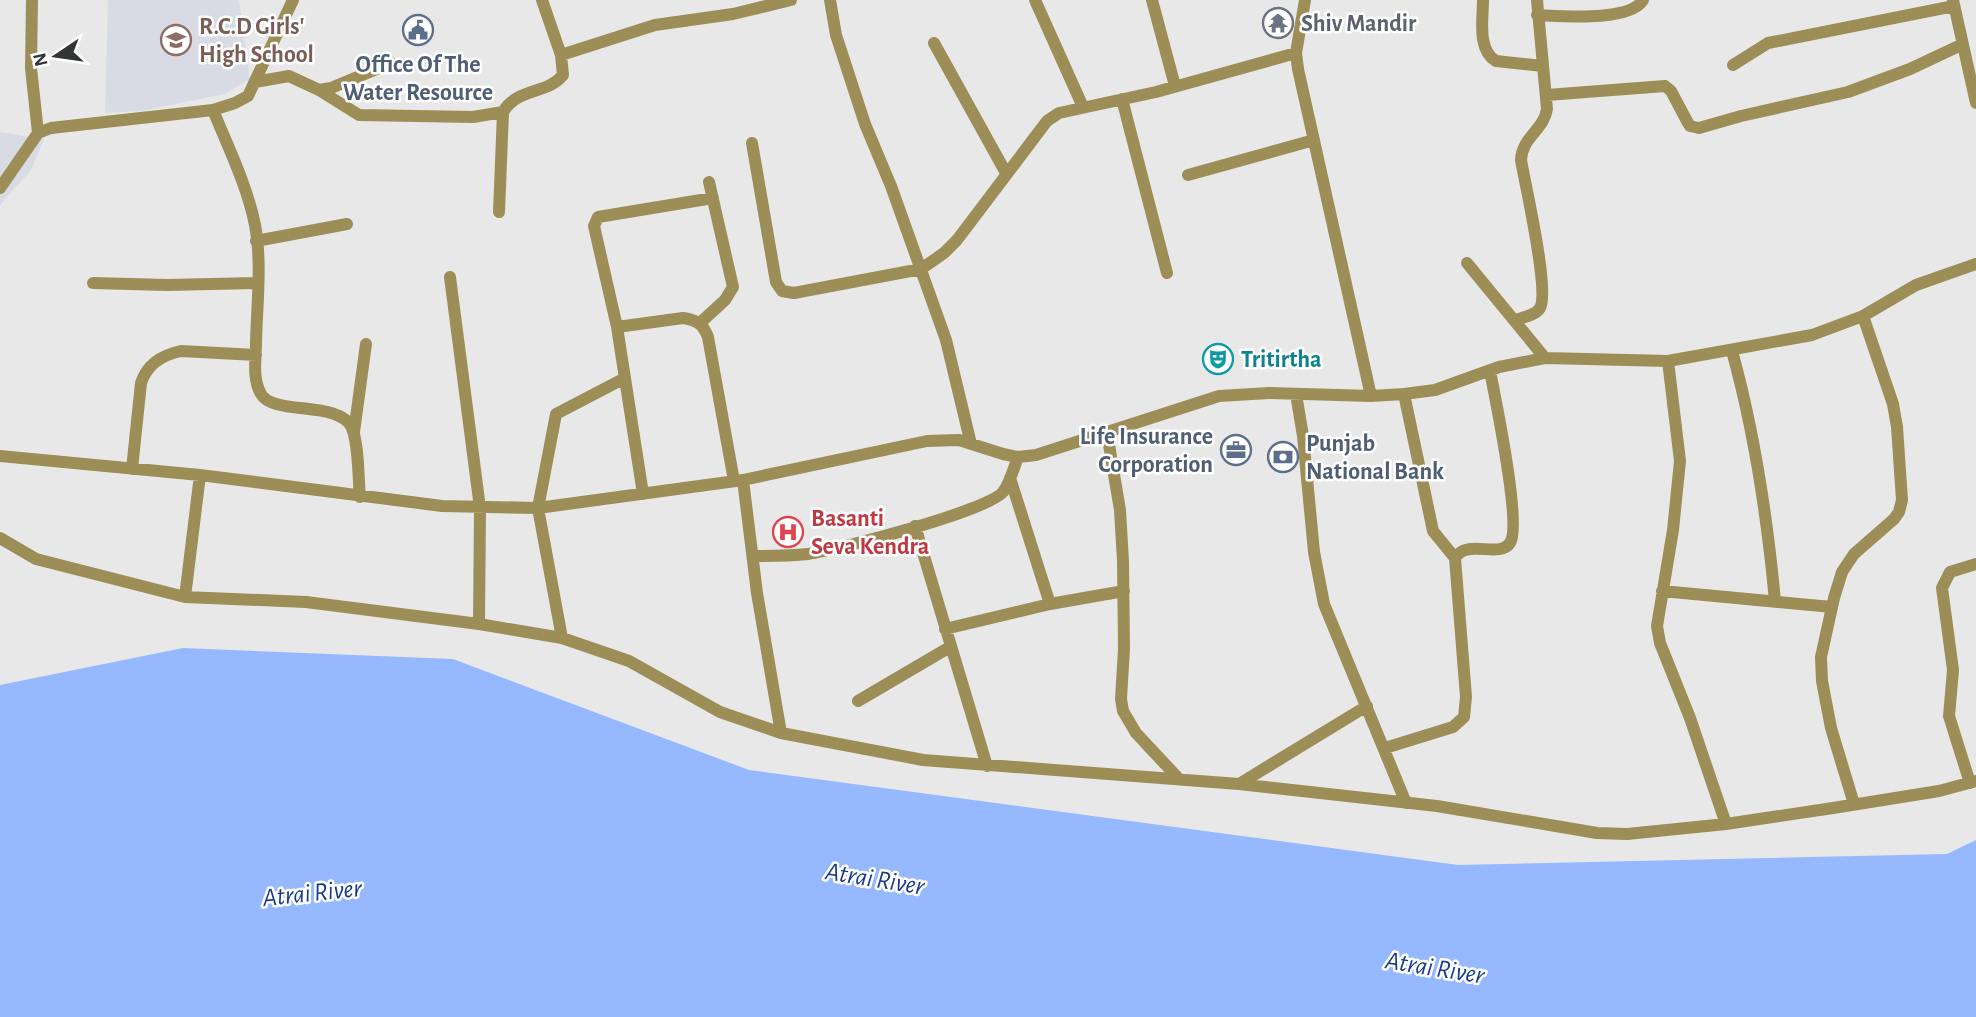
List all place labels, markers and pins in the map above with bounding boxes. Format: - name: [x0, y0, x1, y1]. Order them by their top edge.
- temple icon: Shiv Mandir: [1261, 6, 1295, 40]
- place label: Shiv Mandir: [1301, 12, 1417, 36]
- public building icon: Office Of The Water Resource: [401, 13, 435, 47]
- place label: R.C.D Girls' High School: [199, 15, 314, 67]
- school or university icon: R.C.D Girls' High School: [159, 23, 193, 57]
- place label: Office Of The Water Resource: [343, 53, 493, 105]
- theatre icon: Tritirtha: [1201, 342, 1235, 376]
- place label: Tritirtha: [1241, 348, 1322, 372]
- place label: Life Insurance Corporation: [1080, 425, 1213, 477]
- place label: Punjab National Bank: [1306, 432, 1444, 484]
- office icon: Life Insurance Corporation: [1219, 433, 1253, 467]
- bank icon: Punjab National Bank: [1266, 440, 1300, 474]
- place label: Basanti Seva Kendra: [811, 507, 929, 559]
- hospital icon: Basanti Seva Kendra: [771, 515, 805, 549]

